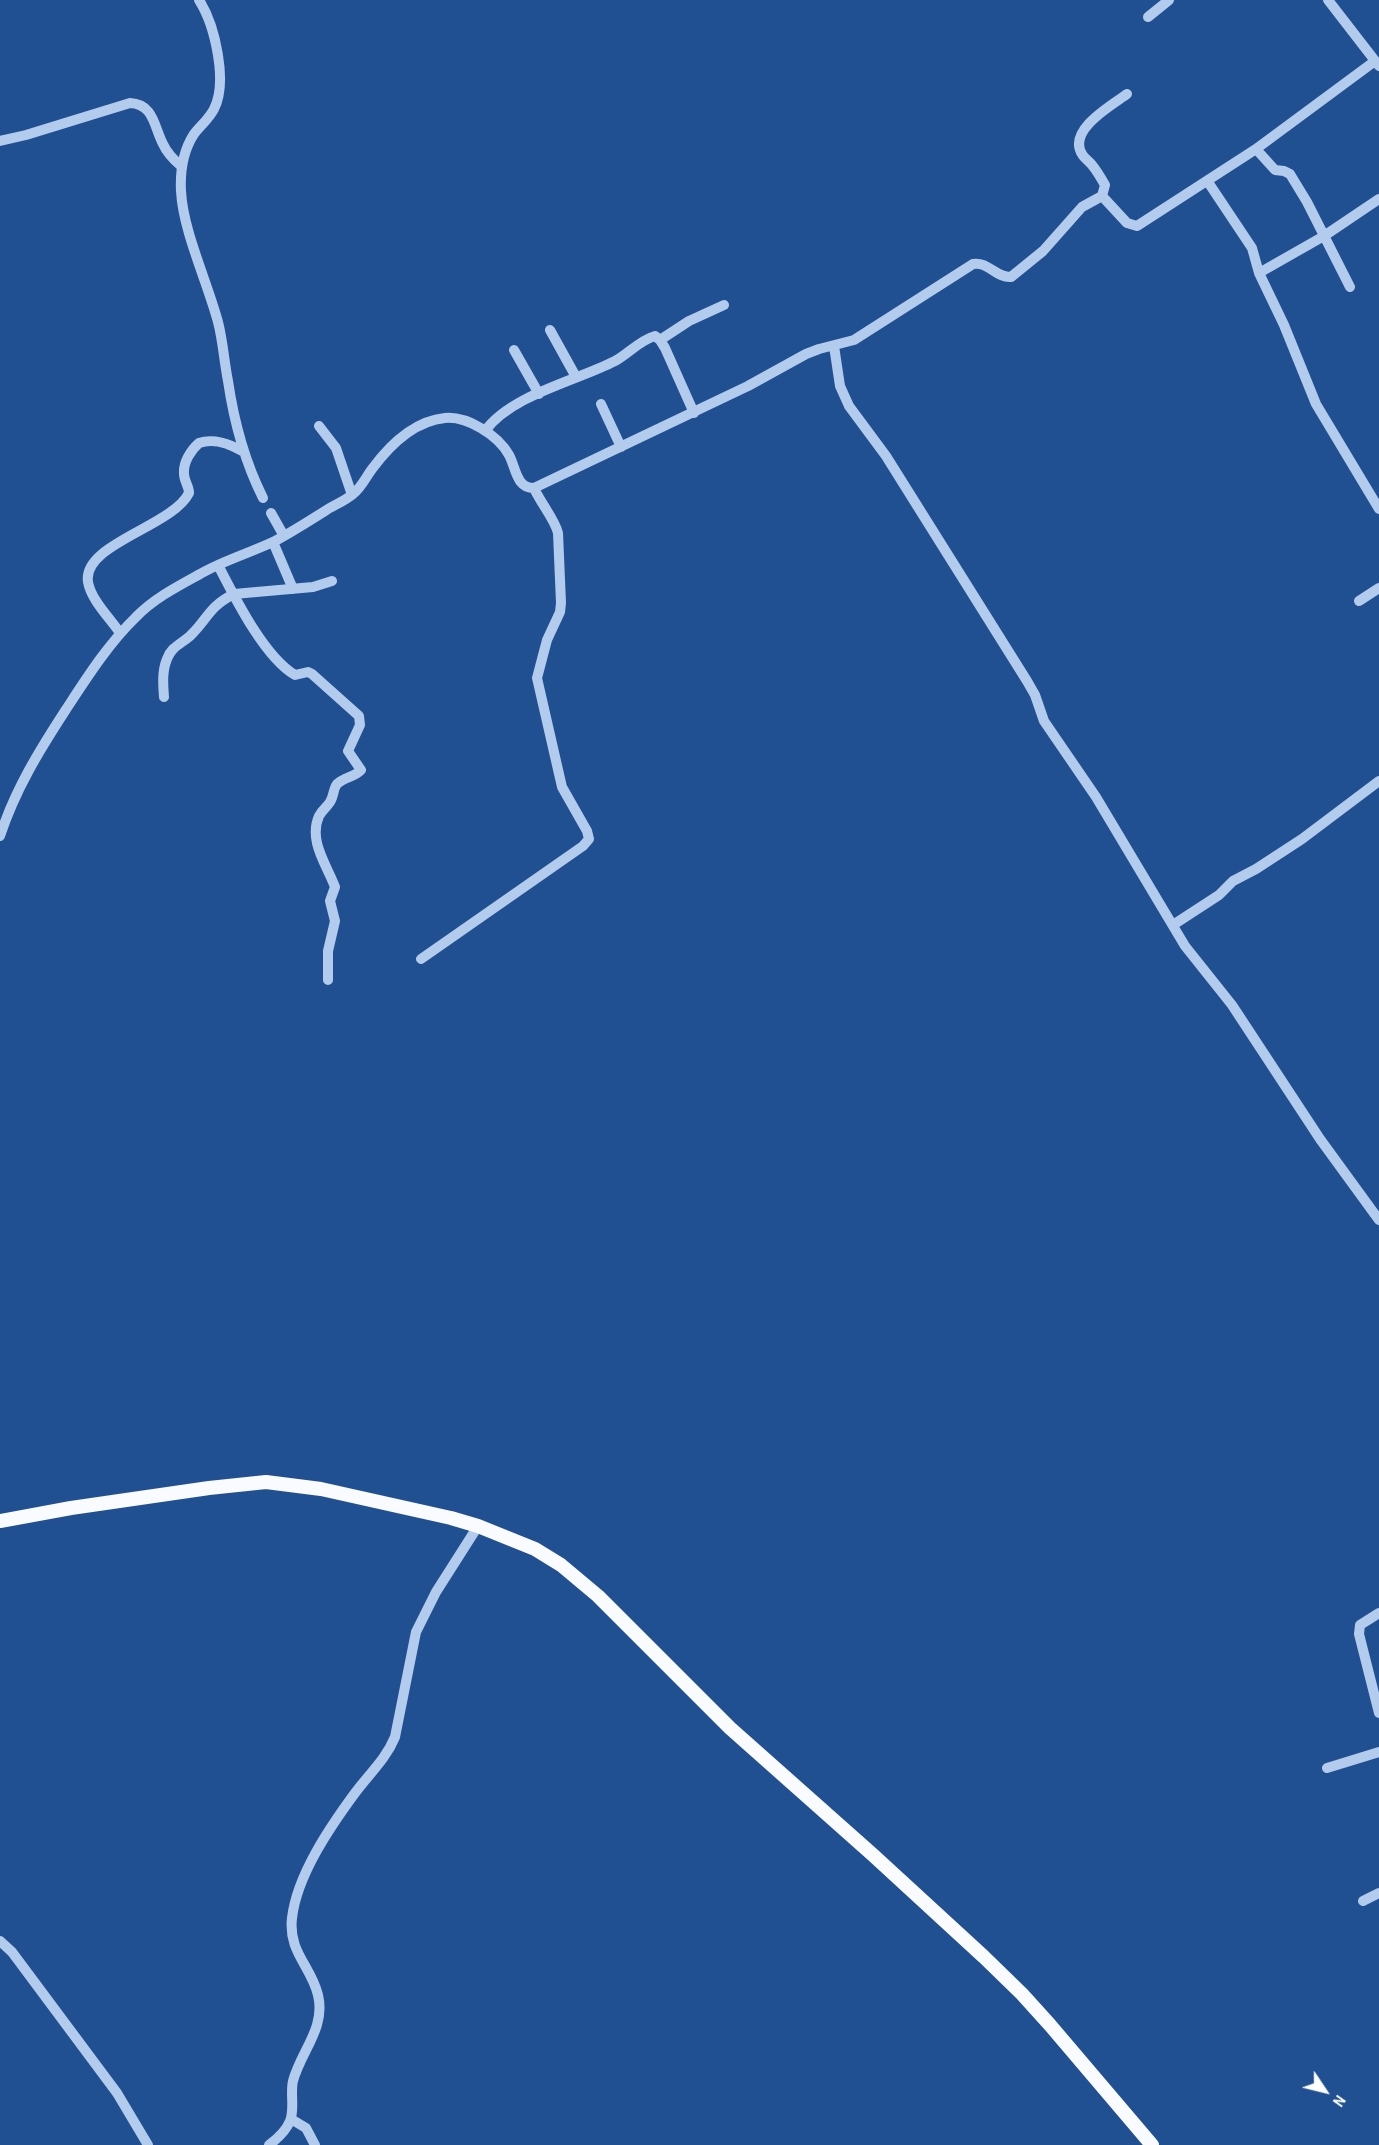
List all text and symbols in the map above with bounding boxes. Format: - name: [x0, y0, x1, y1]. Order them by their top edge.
- north arrow: [1295, 2061, 1355, 2121]
- text: N: [1328, 2091, 1351, 2112]

